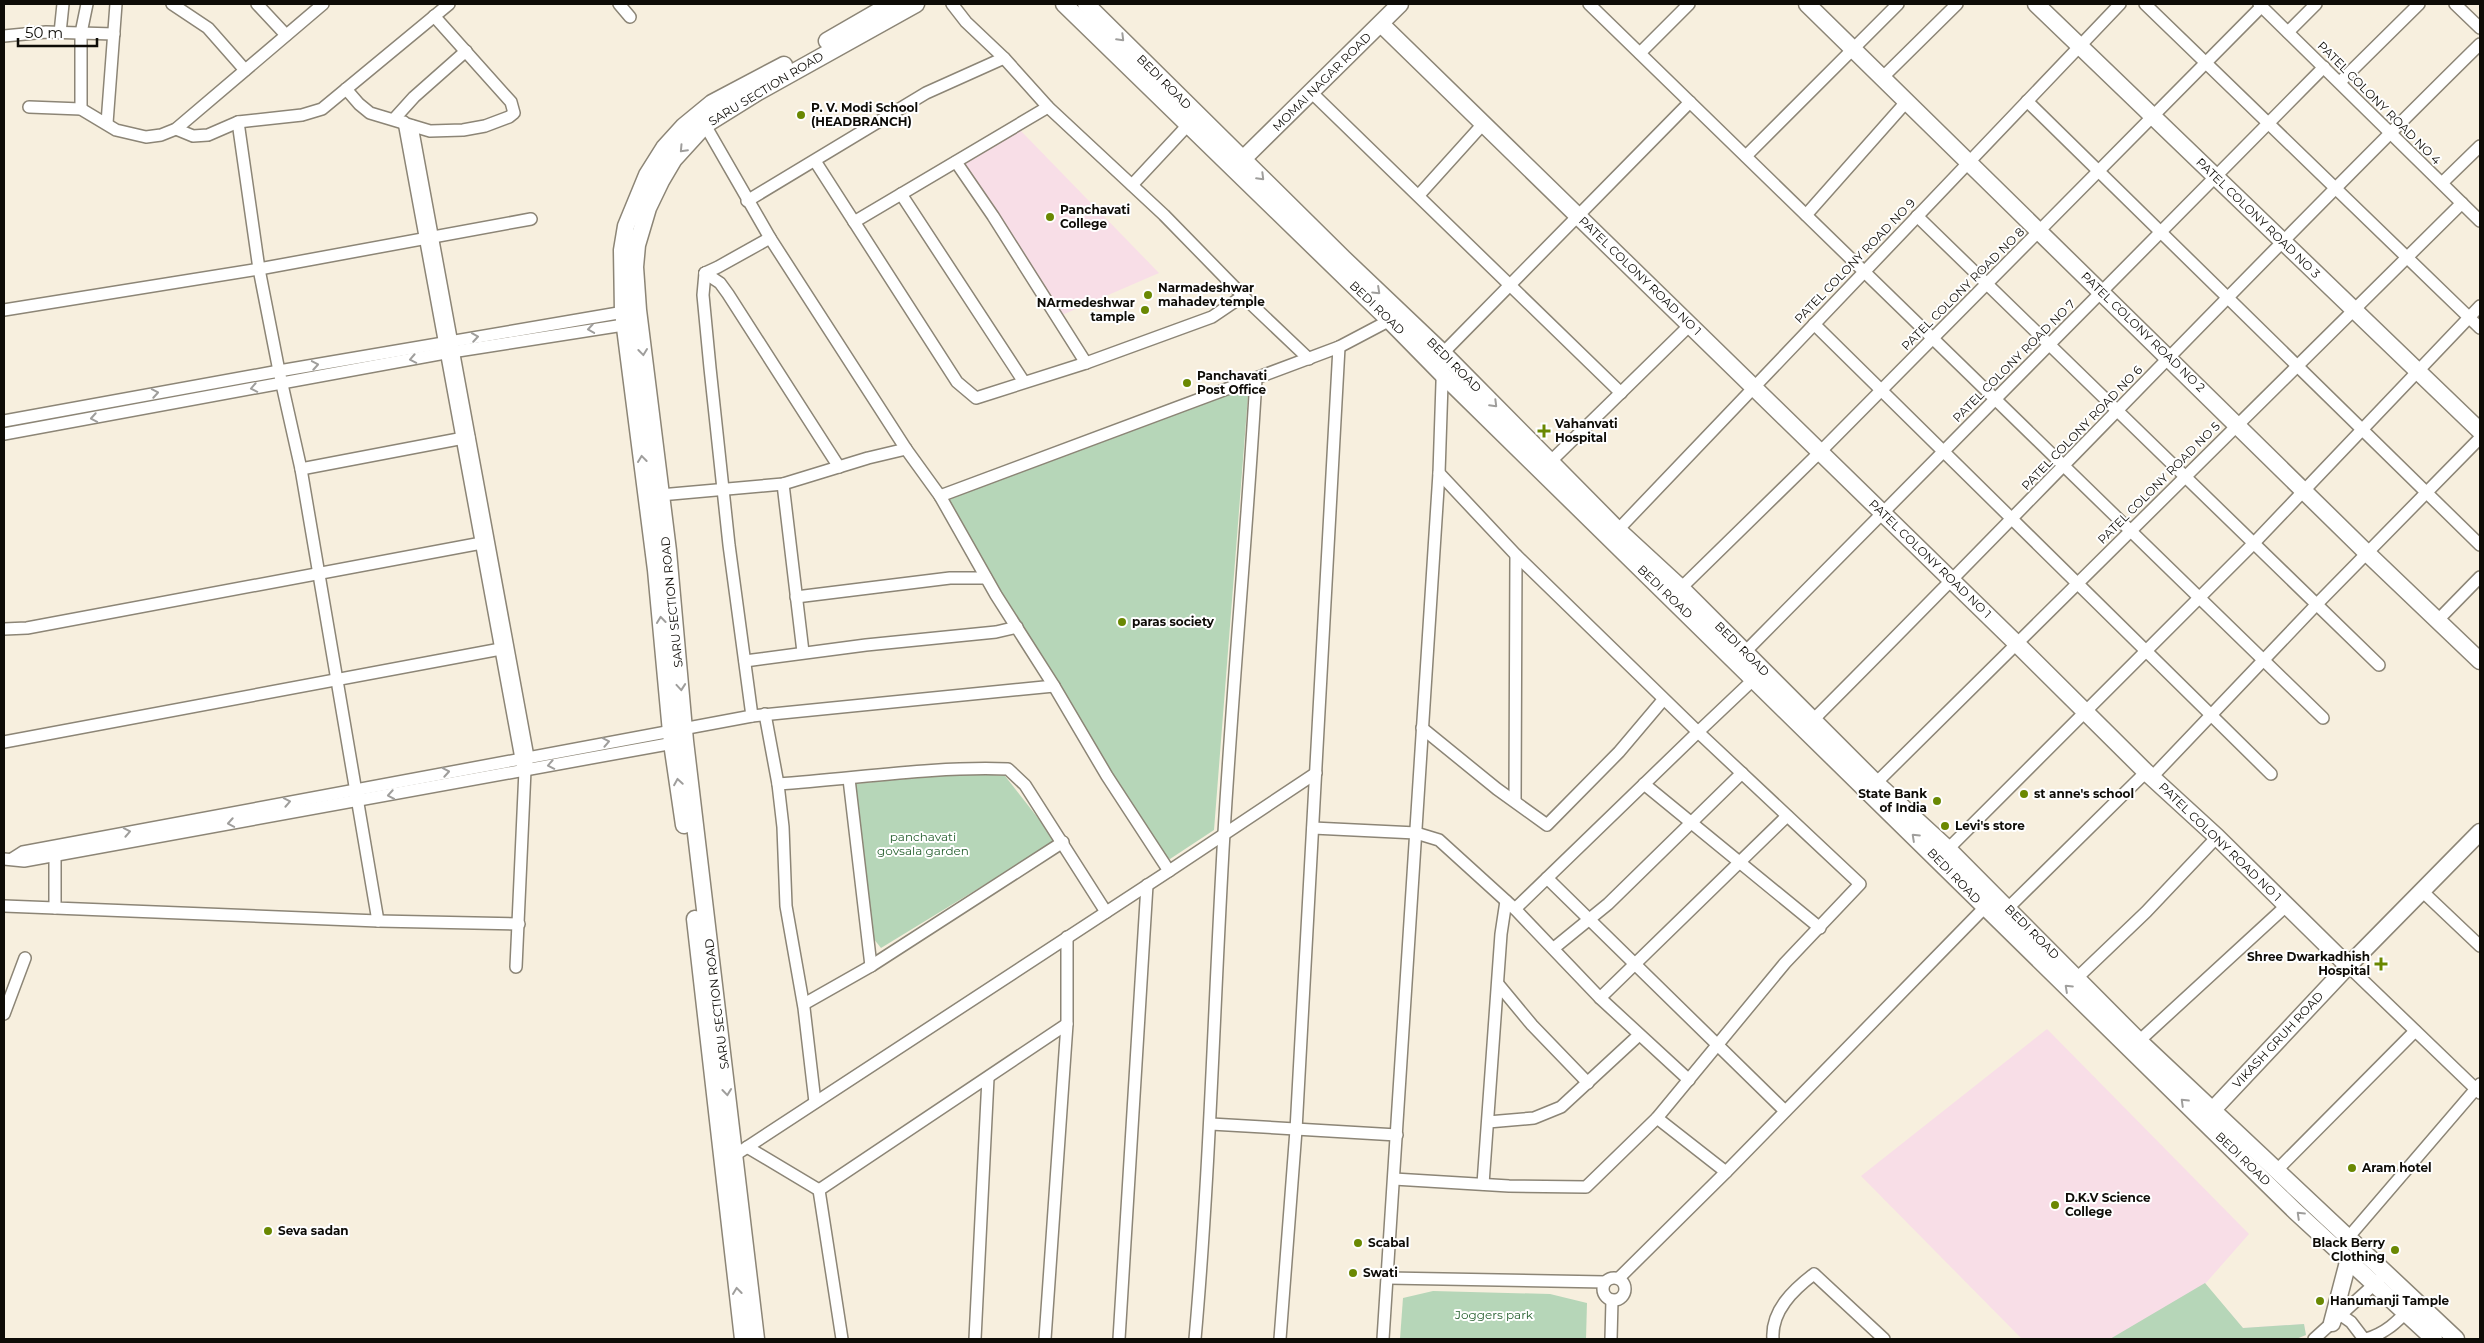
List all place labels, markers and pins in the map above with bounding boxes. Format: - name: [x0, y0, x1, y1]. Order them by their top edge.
- place label: P. V. Modi School (HEADBRANCH): [811, 100, 918, 129]
- marker: P. V. Modi School (HEADBRANCH): [795, 109, 807, 121]
- place label: Panchavati College: [1060, 202, 1130, 231]
- marker: Panchavati College: [1044, 211, 1056, 223]
- place label: Narmadeshwar mahadev temple: [1158, 280, 1265, 309]
- marker: Narmadeshwar mahadev temple: [1142, 289, 1154, 301]
- place label: NArmedeshwar tample: [1037, 295, 1135, 324]
- marker: NArmedeshwar tample: [1139, 304, 1151, 316]
- place label: Panchavati Post Office: [1197, 368, 1267, 397]
- marker: Panchavati Post Office: [1181, 377, 1193, 389]
- place label: Vahanvati Hospital: [1554, 416, 1618, 445]
- marker: Vahanvati Hospital: [1537, 424, 1551, 438]
- place label: paras society: [1132, 614, 1215, 629]
- marker: paras society: [1116, 616, 1128, 628]
- place label: State Bank of India: [1858, 786, 1927, 815]
- place label: st anne's school: [2034, 786, 2134, 801]
- marker: st anne's school: [2018, 788, 2030, 800]
- marker: State Bank of India: [1931, 795, 1943, 807]
- place label: Levi's store: [1955, 818, 2025, 833]
- marker: Levi's store: [1939, 820, 1951, 832]
- place label: Shree Dwarkadhish Hospital: [2247, 949, 2370, 978]
- marker: Shree Dwarkadhish Hospital: [2374, 957, 2388, 971]
- place label: Aram hotel: [2361, 1160, 2432, 1175]
- marker: Aram hotel: [2346, 1162, 2358, 1174]
- place label: D.K.V Science College: [2065, 1190, 2151, 1219]
- marker: D.K.V Science College: [2049, 1199, 2061, 1211]
- place label: Seva sadan: [278, 1223, 349, 1238]
- marker: Seva sadan: [262, 1225, 274, 1237]
- place label: Scabal: [1368, 1235, 1409, 1250]
- place label: Black Berry Clothing: [2312, 1235, 2386, 1264]
- marker: Scabal: [1352, 1237, 1364, 1249]
- marker: Black Berry Clothing: [2389, 1244, 2401, 1256]
- place label: Swati: [1363, 1265, 1398, 1280]
- marker: Swati: [1347, 1267, 1359, 1279]
- place label: Hanumanji Tample: [2330, 1293, 2450, 1308]
- marker: Hanumanji Tample: [2314, 1295, 2326, 1307]

